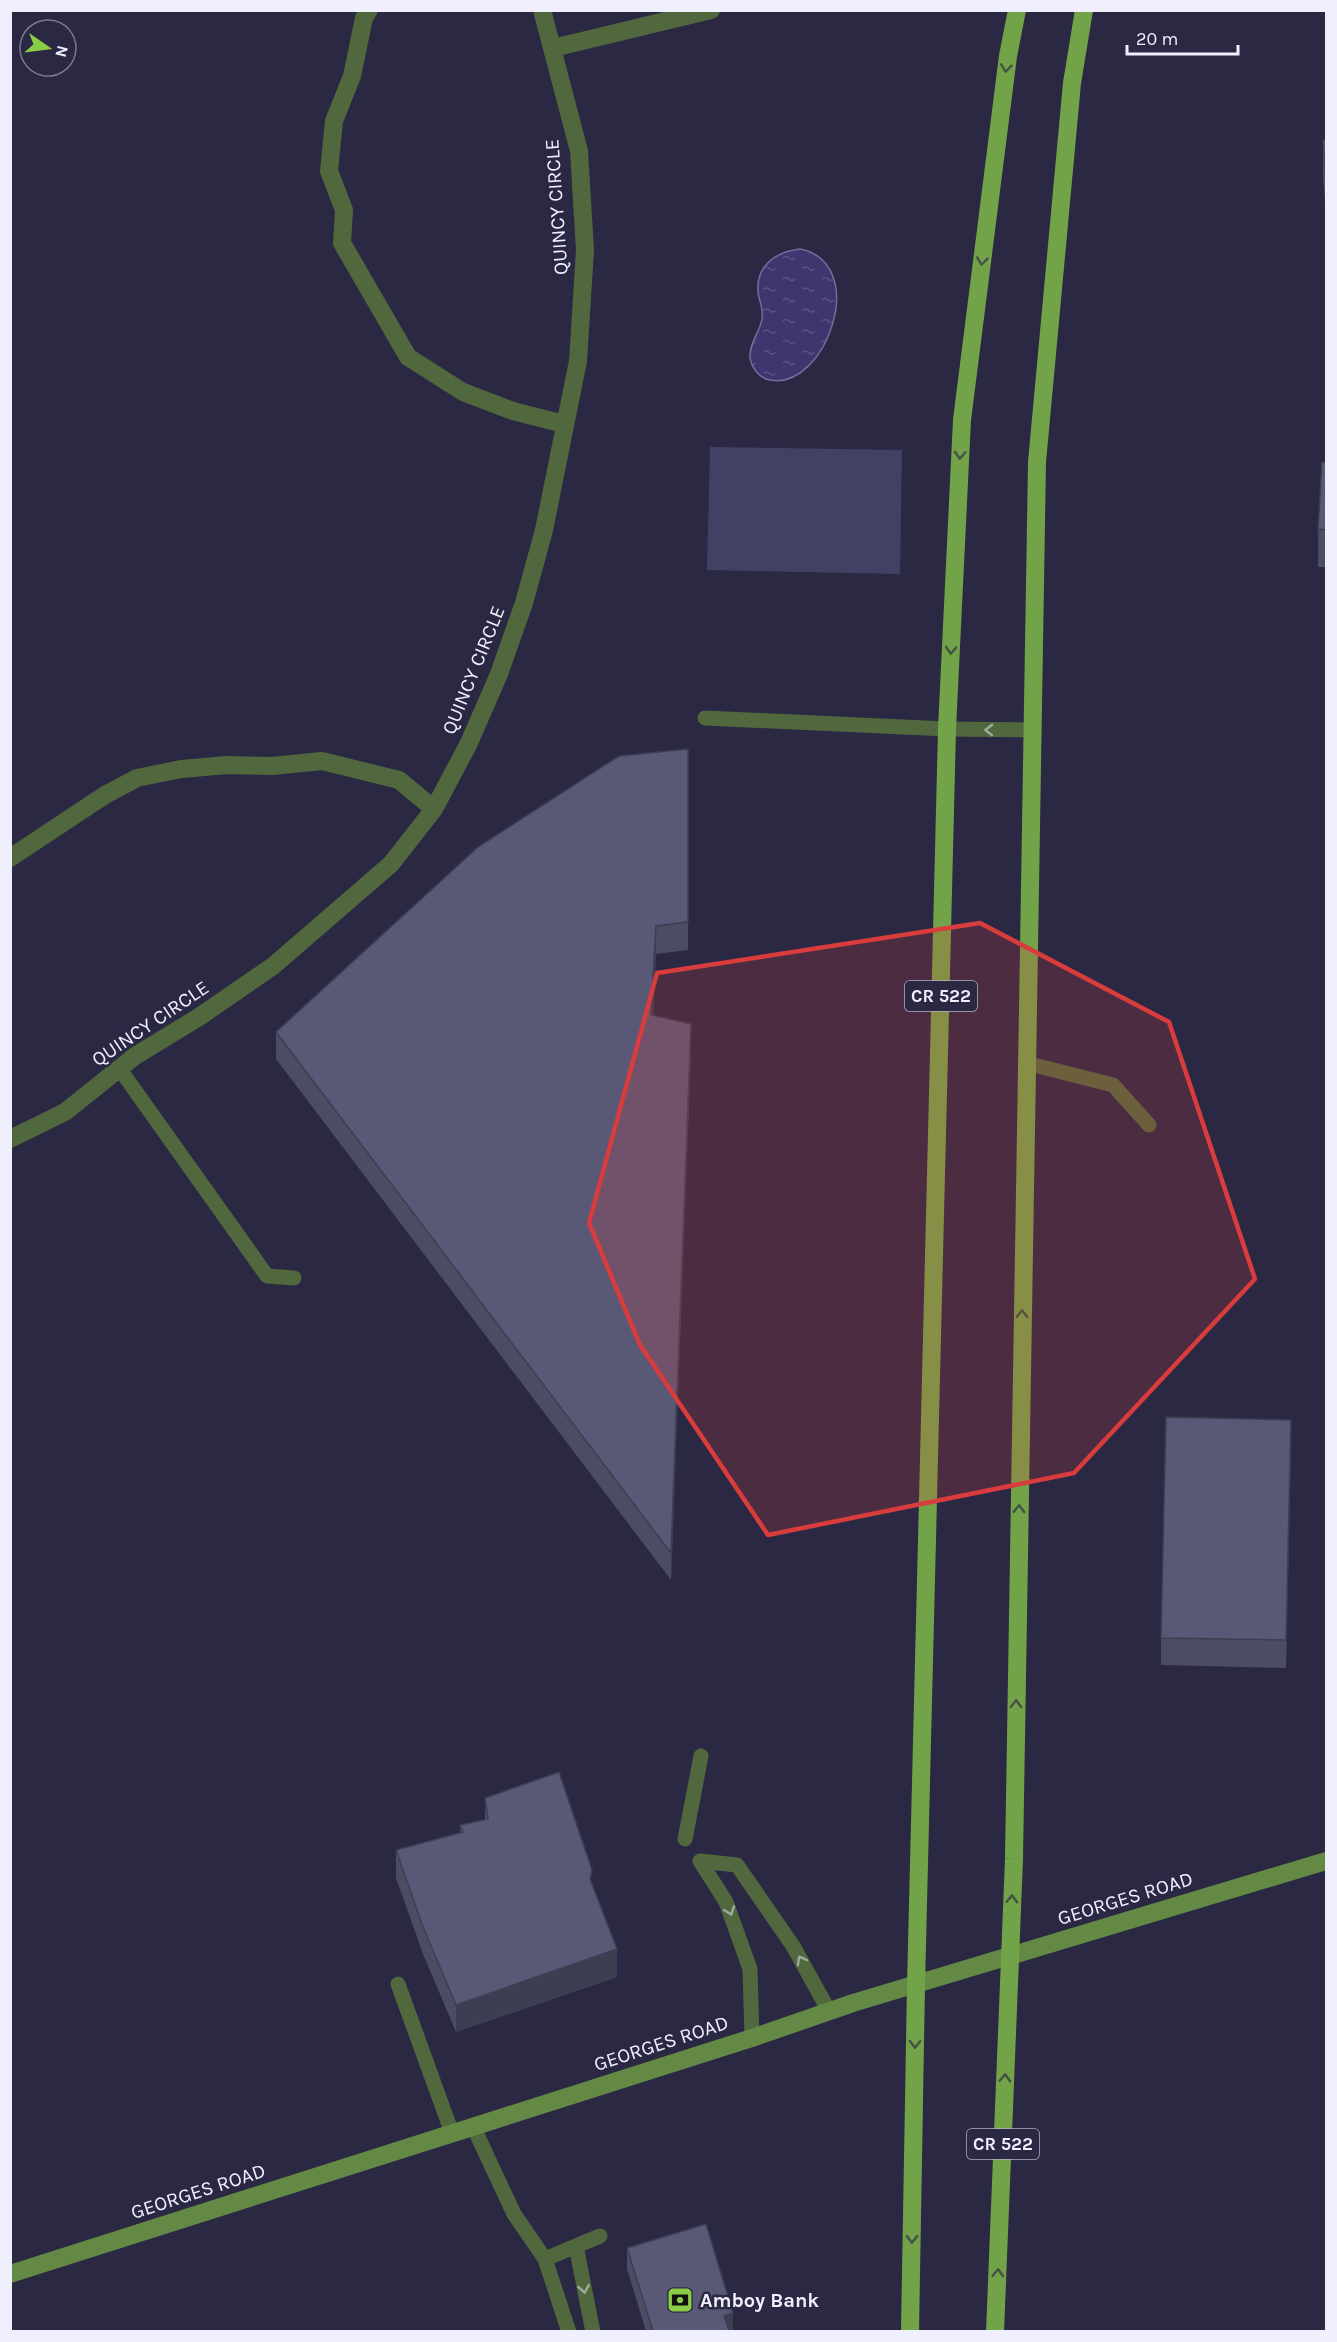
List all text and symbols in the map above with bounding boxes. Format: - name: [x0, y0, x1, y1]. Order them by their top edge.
- north arrow: [18, 18, 78, 78]
- scale bar: [1127, 18, 1238, 56]
- text: 20 m: [1136, 28, 1178, 50]
- text: N: [51, 44, 73, 59]
- one-way arrow: [1001, 63, 1013, 73]
- street label: QUINCY CIRCLE: [540, 138, 573, 276]
- one-way arrow: [976, 257, 988, 266]
- one-way arrow: [953, 451, 966, 460]
- street label: QUINCY CIRCLE: [437, 603, 510, 738]
- one-way arrow: [944, 645, 957, 654]
- one-way arrow: [985, 724, 994, 736]
- street label: QUINCY CIRCLE: [87, 976, 213, 1071]
- road number: CR 522: [905, 981, 977, 1011]
- one-way arrow: [1016, 1310, 1028, 1319]
- one-way arrow: [1013, 1504, 1025, 1513]
- one-way arrow: [1010, 1699, 1022, 1708]
- street label: GEORGES ROAD: [1055, 1867, 1195, 1930]
- one-way arrow: [1006, 1894, 1019, 1903]
- one-way arrow: [722, 1905, 735, 1916]
- one-way arrow: [797, 1956, 808, 1966]
- street label: GEORGES ROAD: [591, 2011, 731, 2076]
- one-way arrow: [909, 2039, 921, 2048]
- one-way arrow: [999, 2074, 1012, 2083]
- road number: CR 522: [967, 2129, 1039, 2159]
- street label: GEORGES ROAD: [128, 2159, 268, 2224]
- one-way arrow: [906, 2234, 918, 2243]
- one-way arrow: [991, 2269, 1004, 2278]
- one-way arrow: [577, 2284, 589, 2294]
- bank icon: Amboy Bank: [665, 2285, 695, 2315]
- place label: Amboy Bank: [700, 2289, 819, 2312]

